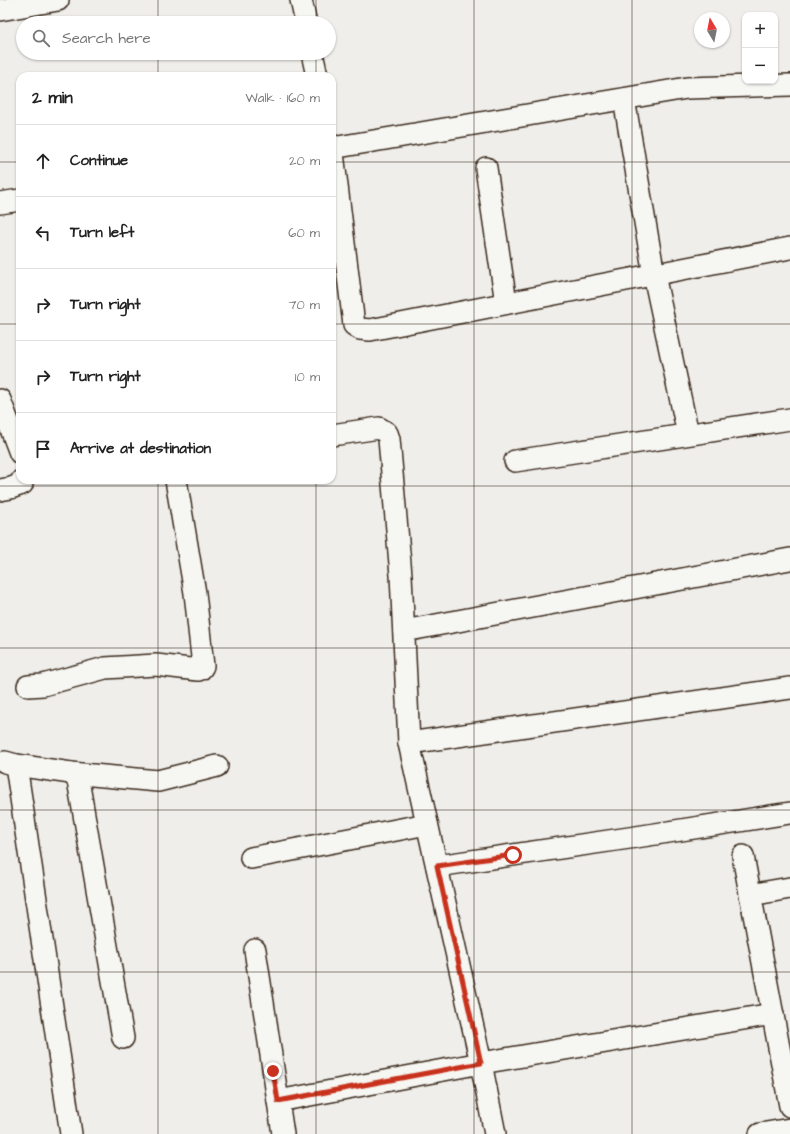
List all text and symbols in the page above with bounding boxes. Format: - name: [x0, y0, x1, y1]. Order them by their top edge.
- north arrow: [694, 12, 730, 48]
- map controls: [742, 12, 778, 84]
- button: +: [742, 12, 778, 48]
- search box: [16, 16, 336, 60]
- icon: search: [30, 27, 52, 49]
- text: Search here: [62, 28, 151, 49]
- button: −: [742, 48, 778, 84]
- text: 2 min: [32, 86, 73, 110]
- text: Walk · 160 m: [246, 89, 320, 107]
- icon: ahead: [32, 150, 54, 172]
- text: Continue: [70, 150, 128, 171]
- text: 20 m: [289, 152, 320, 170]
- icon: left: [32, 222, 54, 244]
- text: Turn left: [70, 222, 134, 243]
- text: 60 m: [288, 224, 320, 242]
- icon: right: [32, 294, 54, 316]
- text: Turn right: [70, 294, 141, 315]
- text: 70 m: [288, 296, 320, 314]
- icon: right: [32, 366, 54, 388]
- text: Turn right: [70, 366, 141, 387]
- text: 10 m: [295, 368, 320, 386]
- icon: arrive: [32, 438, 54, 460]
- text: Arrive at destination: [70, 438, 211, 459]
- route start: [504, 846, 522, 864]
- route end: [264, 1062, 282, 1080]

